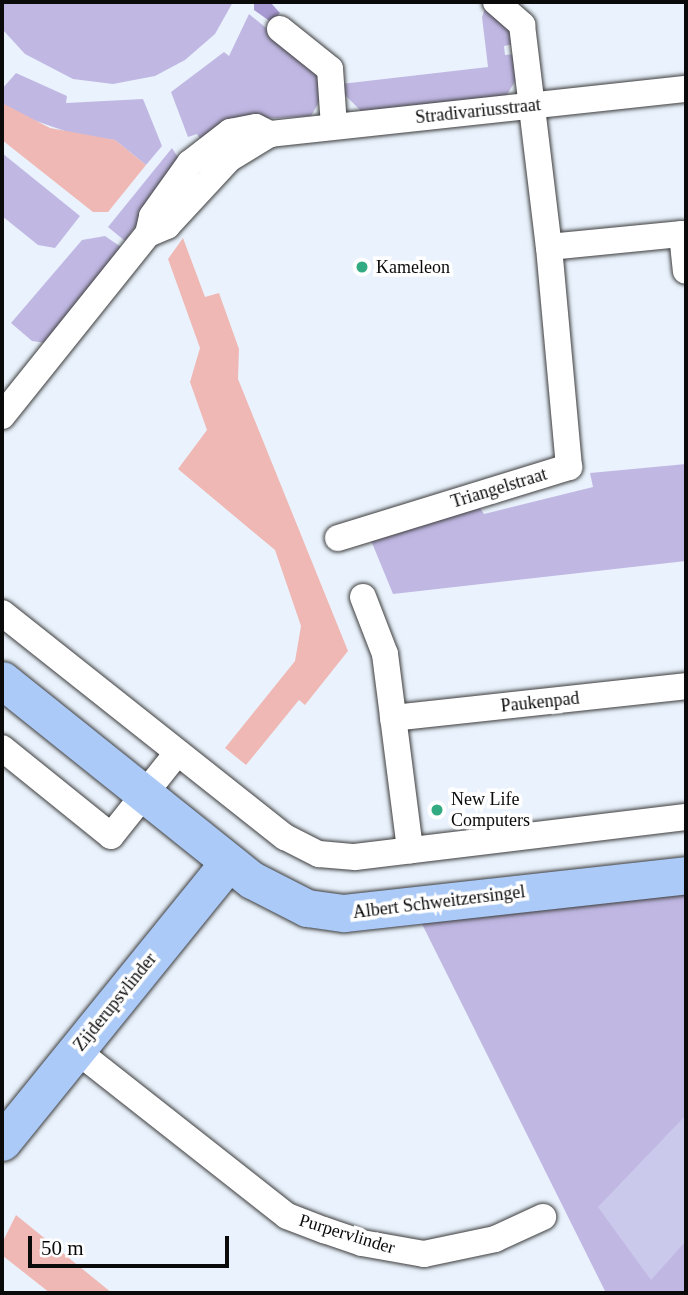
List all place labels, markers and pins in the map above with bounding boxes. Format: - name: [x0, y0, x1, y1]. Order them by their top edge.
- place label: Kameleon: [376, 256, 450, 278]
- marker: Kameleon: [354, 259, 370, 275]
- place label: New Life Computers: [451, 789, 530, 832]
- marker: New Life Computers: [429, 802, 445, 818]

